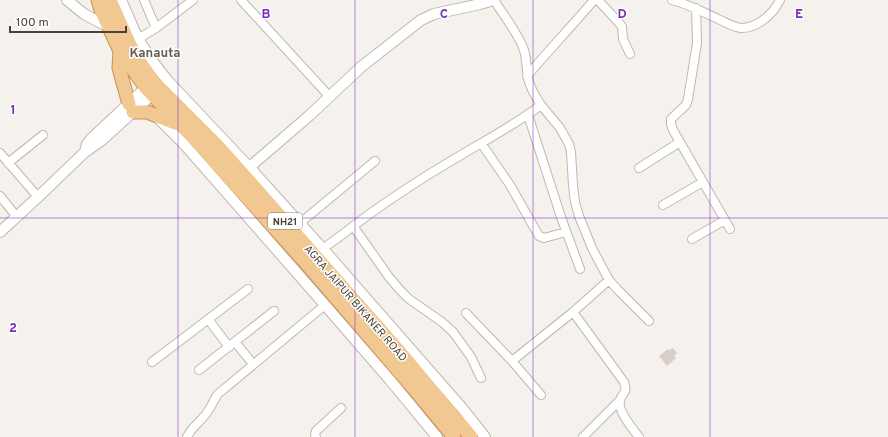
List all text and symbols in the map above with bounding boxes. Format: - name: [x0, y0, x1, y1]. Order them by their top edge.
- text: B: [262, 7, 271, 23]
- text: C: [440, 7, 448, 23]
- text: D: [617, 7, 627, 23]
- text: E: [795, 7, 803, 23]
- scale bar: [10, 8, 126, 34]
- text: 100 m: [16, 15, 49, 31]
- district label: Kanauta: [129, 46, 181, 62]
- text: 1: [10, 103, 16, 119]
- road number: NH21: [268, 213, 302, 229]
- street label: AGRA JAIPUR BIKANER ROAD: [301, 243, 410, 365]
- text: 2: [9, 321, 17, 337]

